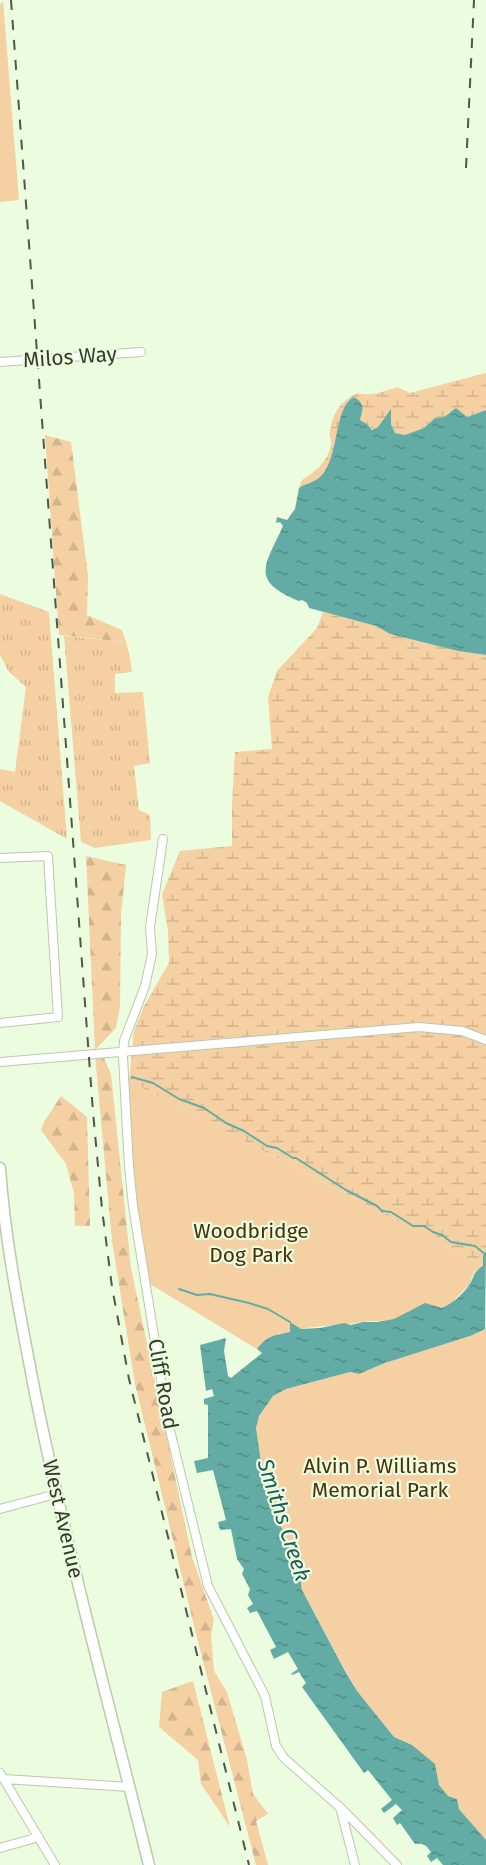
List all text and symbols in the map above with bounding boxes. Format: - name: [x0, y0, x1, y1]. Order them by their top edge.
- street label: Milos Way: [22, 341, 119, 373]
- park label: Woodbridge Dog Park: [193, 1218, 309, 1268]
- street label: Cliff Road: [142, 1337, 184, 1431]
- park label: Alvin P. Williams Memorial Park: [303, 1453, 457, 1503]
- water label: Smiths Creek: [251, 1454, 317, 1585]
- street label: West Avenue: [37, 1457, 89, 1581]

